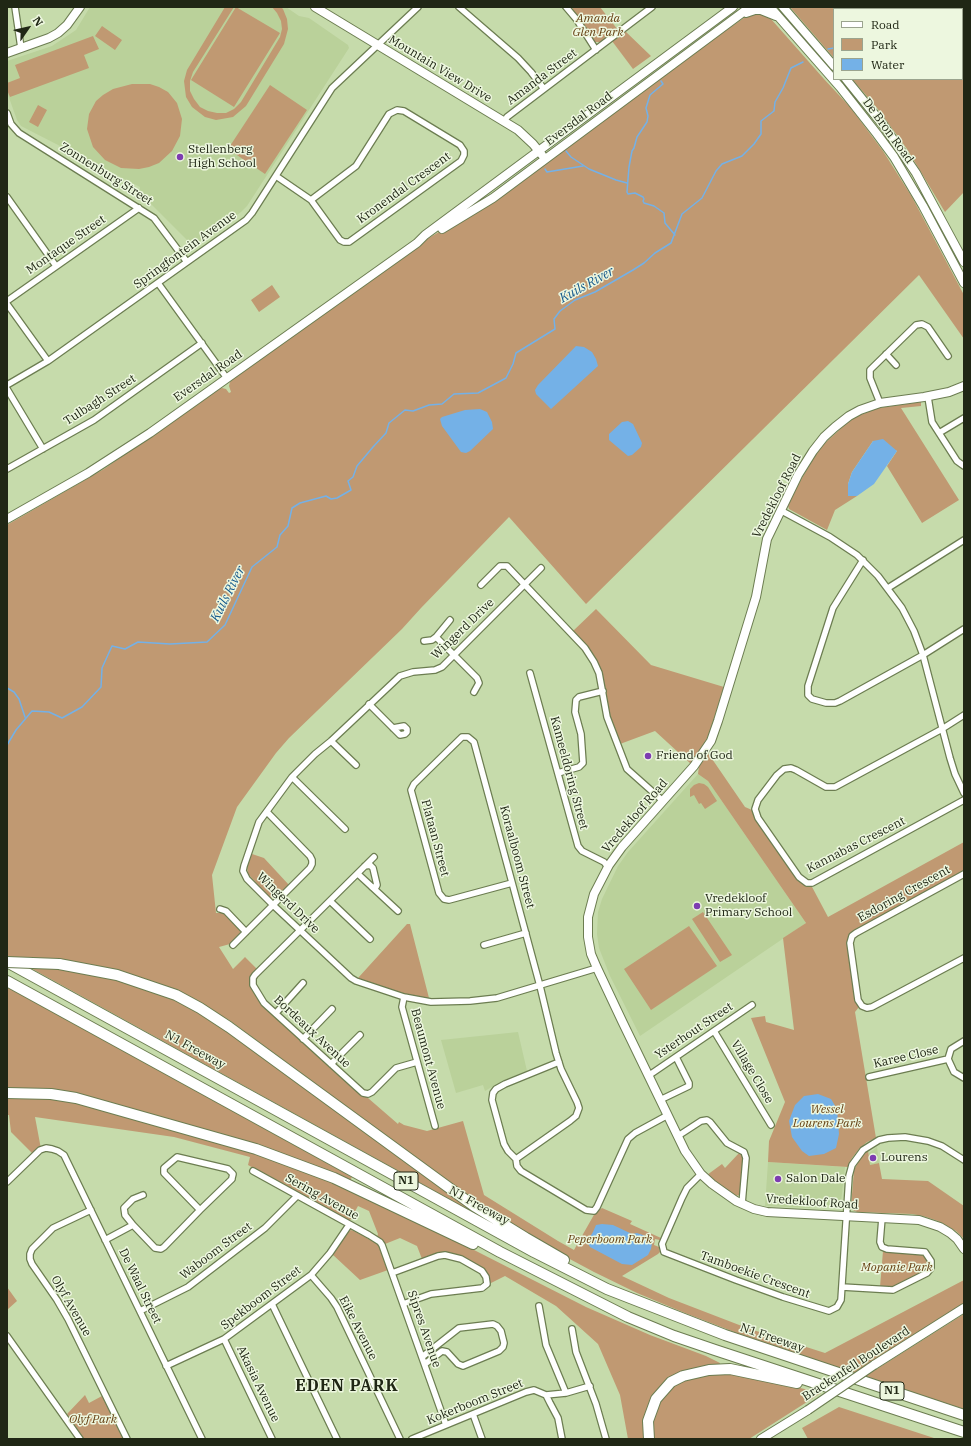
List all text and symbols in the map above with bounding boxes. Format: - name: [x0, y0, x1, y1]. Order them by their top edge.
- north arrow: [8, 8, 48, 48]
- legend: [833, 8, 963, 80]
- park label: Amanda Glen Park: [572, 12, 624, 40]
- text: N: [30, 14, 46, 29]
- text: Road: [871, 17, 900, 32]
- street label: Mountain View Drive: [386, 33, 494, 105]
- text: Park: [871, 37, 897, 52]
- street label: Amanda Street: [504, 46, 580, 108]
- text: Water: [871, 57, 904, 72]
- street label: Eversdal Road: [543, 89, 615, 149]
- street label: De Bron Road: [860, 96, 916, 166]
- street label: Zonnenburg Street: [57, 140, 155, 208]
- place label: Stellenberg High School: [188, 143, 256, 171]
- street label: Kronendal Crescent: [354, 149, 454, 227]
- marker: Stellenberg High School: [175, 152, 185, 162]
- street label: Springfontein Avenue: [131, 208, 239, 292]
- street label: Montaque Street: [24, 212, 108, 278]
- water label: Kuils River: [557, 264, 617, 306]
- street label: Eversdal Road: [171, 347, 245, 405]
- street label: Tulbagh Street: [61, 371, 139, 429]
- street label: Vredekloof Road: [750, 451, 804, 541]
- water label: Kuils River: [207, 564, 249, 624]
- street label: Wingerd Drive: [429, 596, 497, 662]
- street label: Kameeldoring Street: [547, 715, 591, 831]
- place label: Friend of God: [656, 749, 733, 763]
- marker: Friend of God: [643, 751, 653, 761]
- street label: Vredekloof Road: [599, 776, 671, 856]
- street label: Plataan Street: [418, 798, 452, 878]
- street label: Koraalboom Street: [496, 804, 538, 910]
- street label: Kannabas Crescent: [804, 814, 908, 876]
- street label: Esdoring Crescent: [855, 863, 953, 925]
- street label: Wingerd Drive: [254, 870, 322, 936]
- place label: Vredekloof Primary School: [705, 892, 792, 920]
- marker: Vredekloof Primary School: [692, 901, 702, 911]
- street label: Bordeaux Avenue: [271, 993, 353, 1071]
- street label: Ysterhout Street: [652, 1000, 736, 1062]
- street label: Beaumont Avenue: [408, 1007, 448, 1111]
- street label: N1 Freeway: [162, 1028, 228, 1072]
- street label: Village Close: [727, 1038, 777, 1106]
- street label: Karee Close: [872, 1043, 940, 1071]
- park label: Wessel Lourens Park: [793, 1103, 861, 1131]
- place label: Lourens: [881, 1151, 928, 1165]
- marker: Lourens: [868, 1153, 878, 1163]
- street label: Sering Avenue: [283, 1171, 361, 1223]
- road number: N1: [394, 1172, 418, 1190]
- place label: Salon Dale: [786, 1172, 845, 1186]
- marker: Salon Dale: [773, 1174, 783, 1184]
- street label: N1 Freeway: [446, 1184, 512, 1228]
- street label: Vredekloof Road: [765, 1192, 859, 1212]
- street label: Waboom Street: [177, 1219, 255, 1283]
- park label: Peperboom Park: [568, 1233, 652, 1247]
- street label: De Waal Street: [116, 1246, 164, 1326]
- street label: Tamboekie Crescent: [698, 1248, 812, 1302]
- park label: Mopanie Park: [861, 1261, 933, 1275]
- street label: Spekboom Street: [218, 1263, 304, 1333]
- street label: Olyf Avenue: [48, 1273, 94, 1339]
- street label: Sipres Avenue: [404, 1288, 444, 1370]
- street label: Eike Avenue: [336, 1294, 380, 1362]
- street label: N1 Freeway: [738, 1320, 806, 1356]
- street label: Brackenfell Boulevard: [800, 1324, 912, 1404]
- street label: Akasia Avenue: [233, 1344, 283, 1424]
- district label: EDEN PARK: [295, 1376, 399, 1396]
- street label: Kokerboom Street: [425, 1376, 525, 1428]
- road number: N1: [880, 1382, 904, 1400]
- park label: Olyf Park: [69, 1413, 117, 1427]

